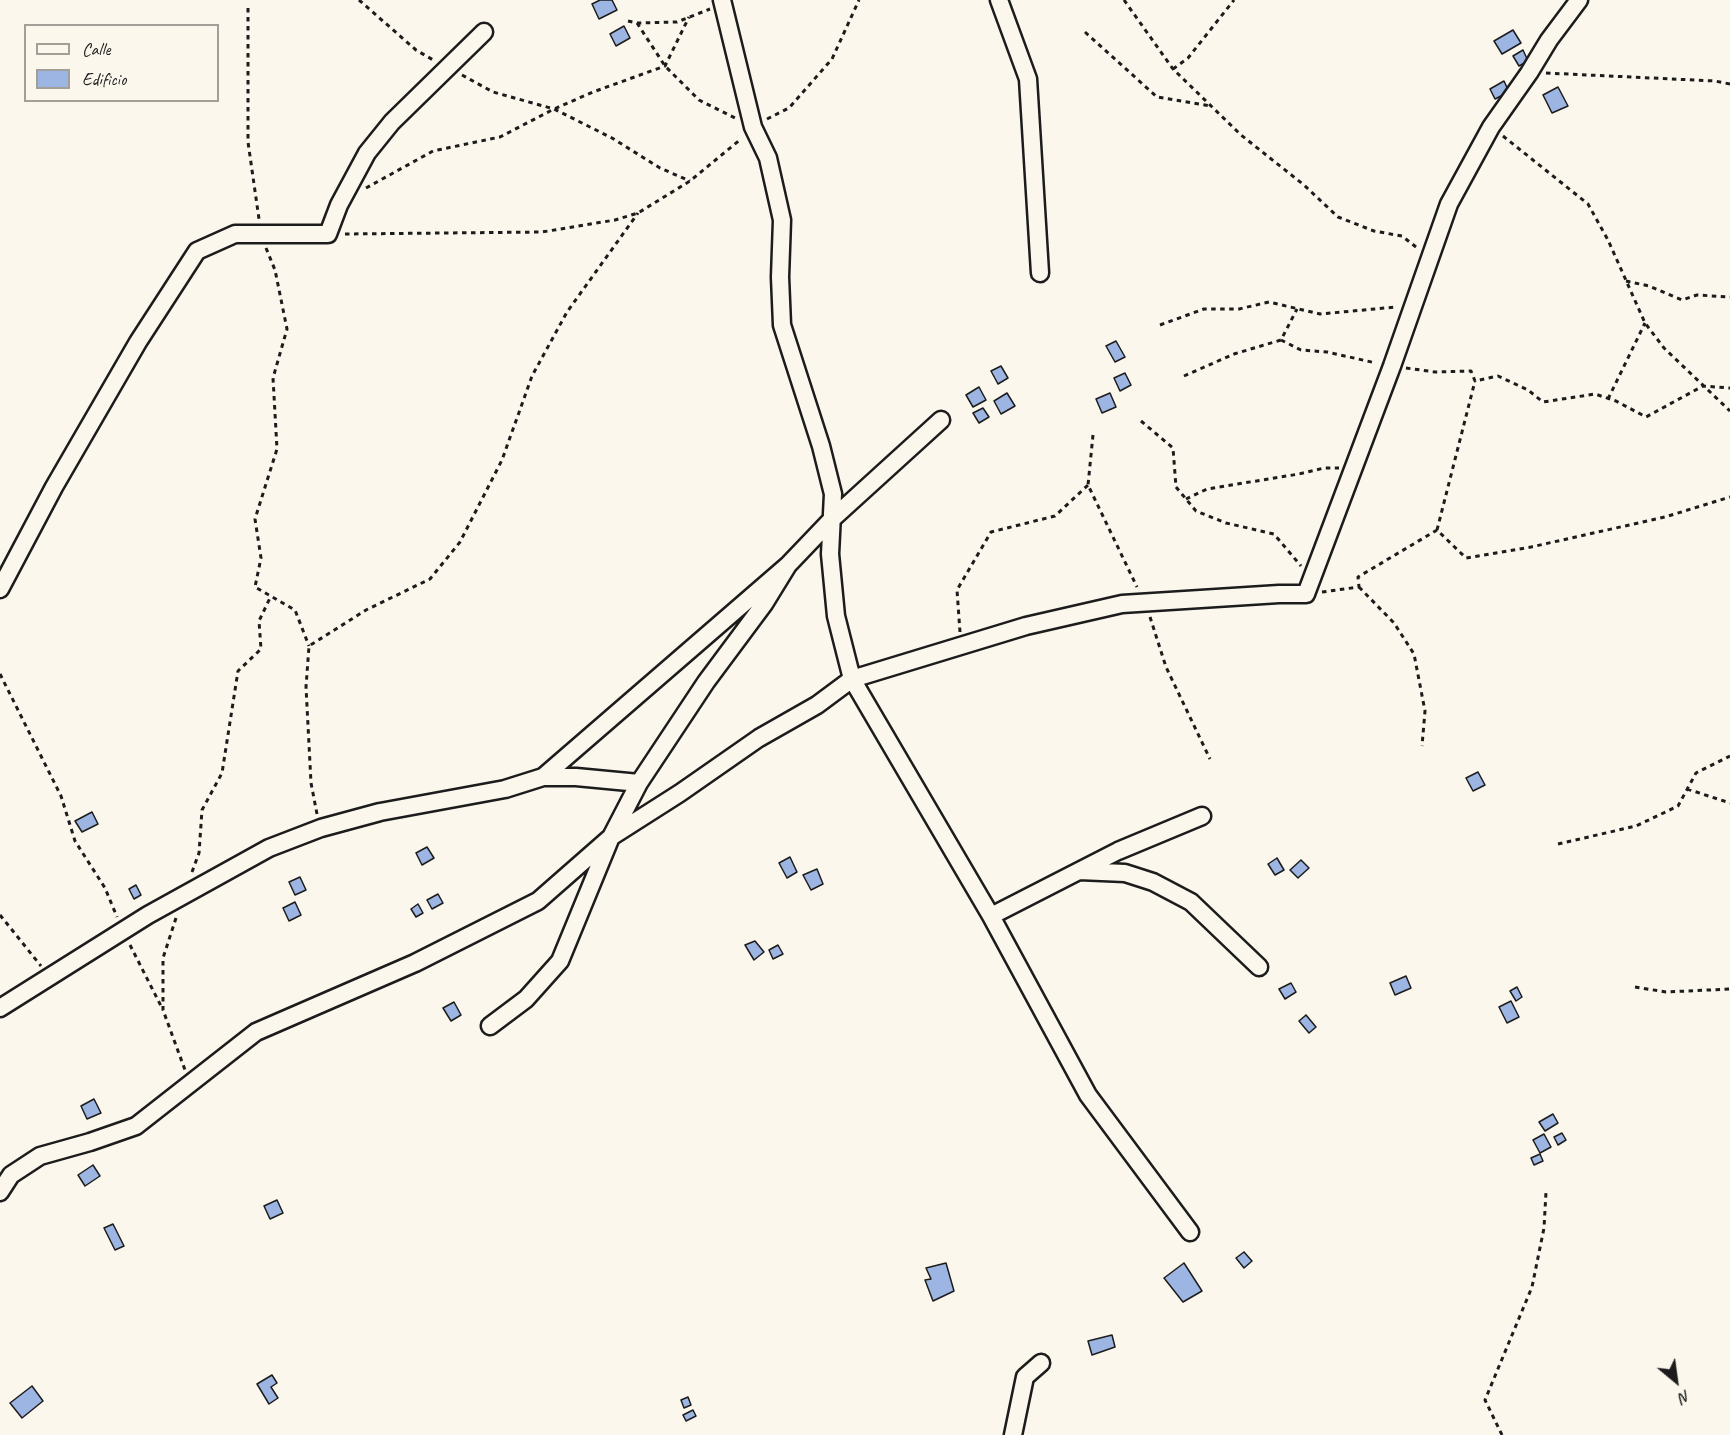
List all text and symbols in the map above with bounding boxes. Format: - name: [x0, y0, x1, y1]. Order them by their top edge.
- legend: [24, 24, 219, 102]
- text: Calle: [82, 38, 110, 60]
- text: Edificio: [82, 68, 126, 90]
- north arrow: [1646, 1351, 1706, 1411]
- text: N: [1676, 1386, 1694, 1408]

